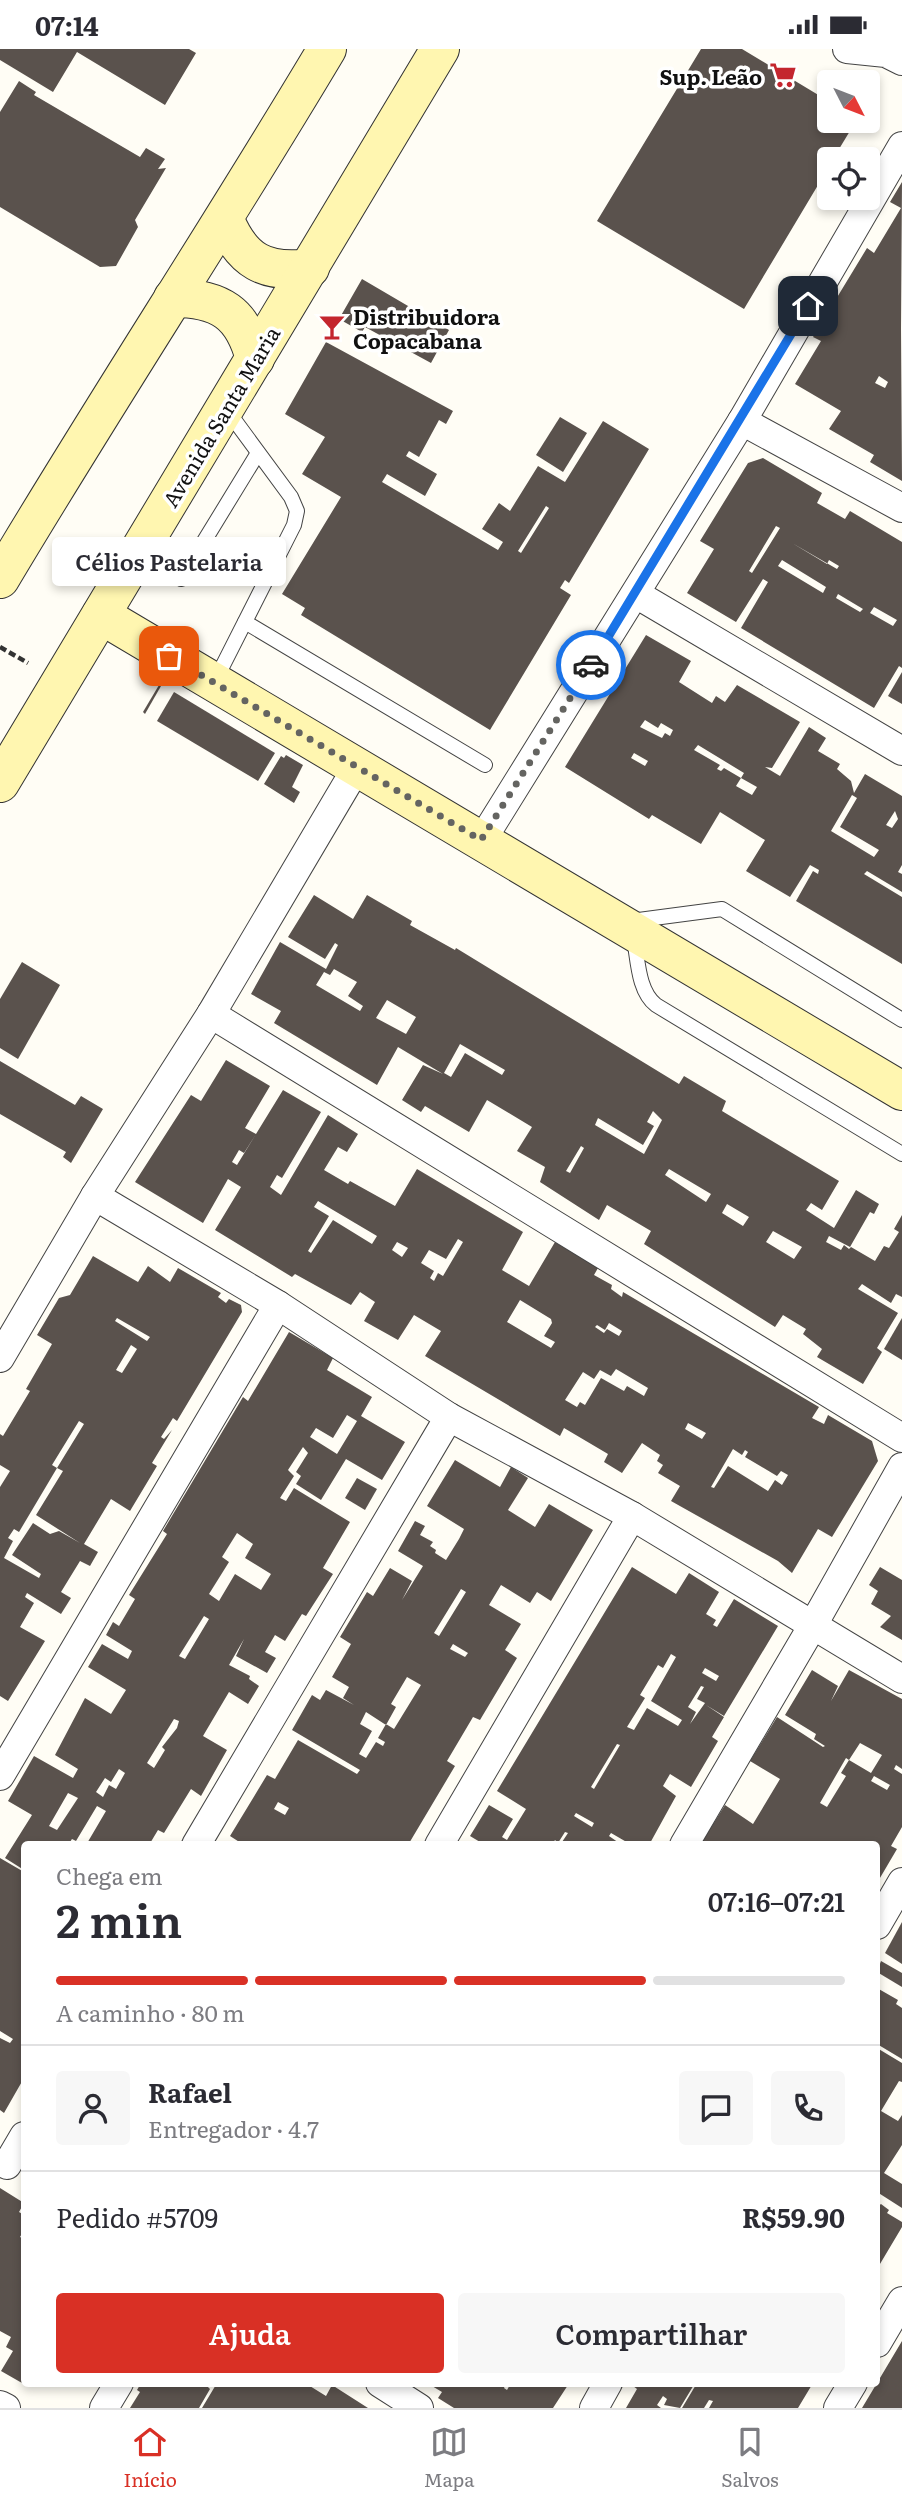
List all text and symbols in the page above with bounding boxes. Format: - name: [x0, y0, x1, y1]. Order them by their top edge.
- text: 07:14: [35, 5, 99, 44]
- place label: Sup. Leão: [660, 60, 762, 91]
- supermarket icon: Sup. Leão: [768, 60, 798, 90]
- north arrow: [817, 70, 880, 133]
- map controls: [817, 70, 880, 210]
- button: locate: [817, 147, 880, 210]
- pin: [778, 276, 838, 336]
- icon: home: [789, 287, 827, 325]
- place label: Distribuidora Copacabana: [353, 300, 501, 355]
- bar icon: Distribuidora Copacabana: [317, 312, 347, 342]
- street label: Avenida Santa Maria: [154, 319, 287, 512]
- callout: Célios Pastelaria: [52, 537, 286, 586]
- text: Célios Pastelaria: [75, 544, 263, 578]
- pin: [139, 626, 199, 686]
- courier: [556, 630, 626, 700]
- icon: bag: [150, 637, 188, 675]
- icon: car: [572, 646, 610, 684]
- text: Chega em: [56, 1858, 163, 1892]
- text: 07:16–07:21: [708, 1881, 845, 1920]
- text: 2 min: [56, 1884, 182, 1952]
- text: A caminho · 80 m: [56, 1995, 245, 2029]
- button: person: [56, 2071, 130, 2145]
- button: chat: [679, 2071, 753, 2145]
- button: phone: [771, 2071, 845, 2145]
- text: Rafael: [148, 2072, 232, 2111]
- text: Entregador · 4.7: [148, 2111, 319, 2145]
- text: Pedido #5709: [56, 2197, 218, 2236]
- text: R$59.90: [742, 2197, 845, 2236]
- button: Ajuda: [56, 2293, 444, 2373]
- button: Compartilhar: [458, 2293, 845, 2373]
- tab: Início: [123, 2423, 177, 2493]
- tab: Mapa: [424, 2423, 474, 2493]
- tab: Salvos: [721, 2423, 779, 2493]

